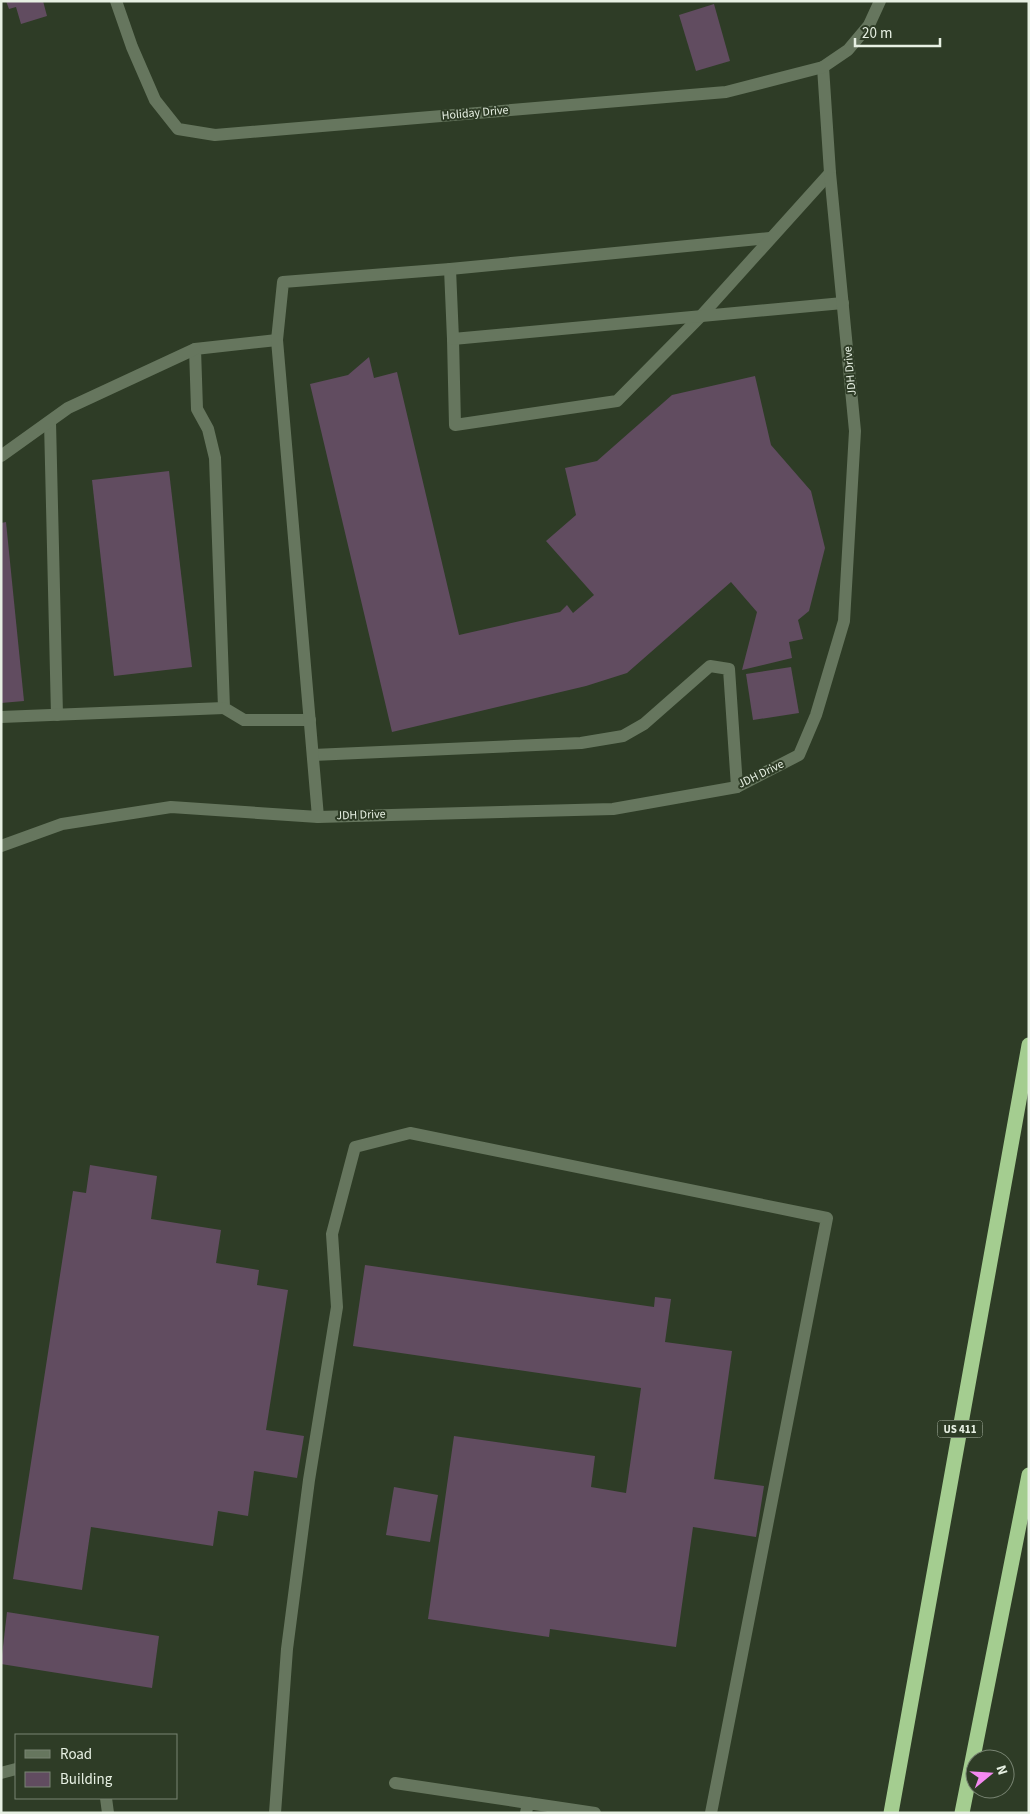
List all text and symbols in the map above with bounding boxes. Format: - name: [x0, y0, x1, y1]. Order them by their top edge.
- scale bar: [855, 15, 940, 47]
- text: 20 m: [862, 23, 892, 44]
- street label: Holiday Drive: [441, 102, 509, 124]
- street label: JDH Drive: [839, 346, 861, 396]
- street label: JDH Drive: [735, 756, 787, 792]
- street label: JDH Drive: [336, 806, 386, 824]
- road number: US 411: [938, 1420, 982, 1438]
- legend: [15, 1734, 178, 1799]
- text: Road: [60, 1744, 92, 1765]
- north arrow: [965, 1749, 1015, 1799]
- text: N: [990, 1763, 1012, 1778]
- text: Building: [60, 1769, 113, 1790]

